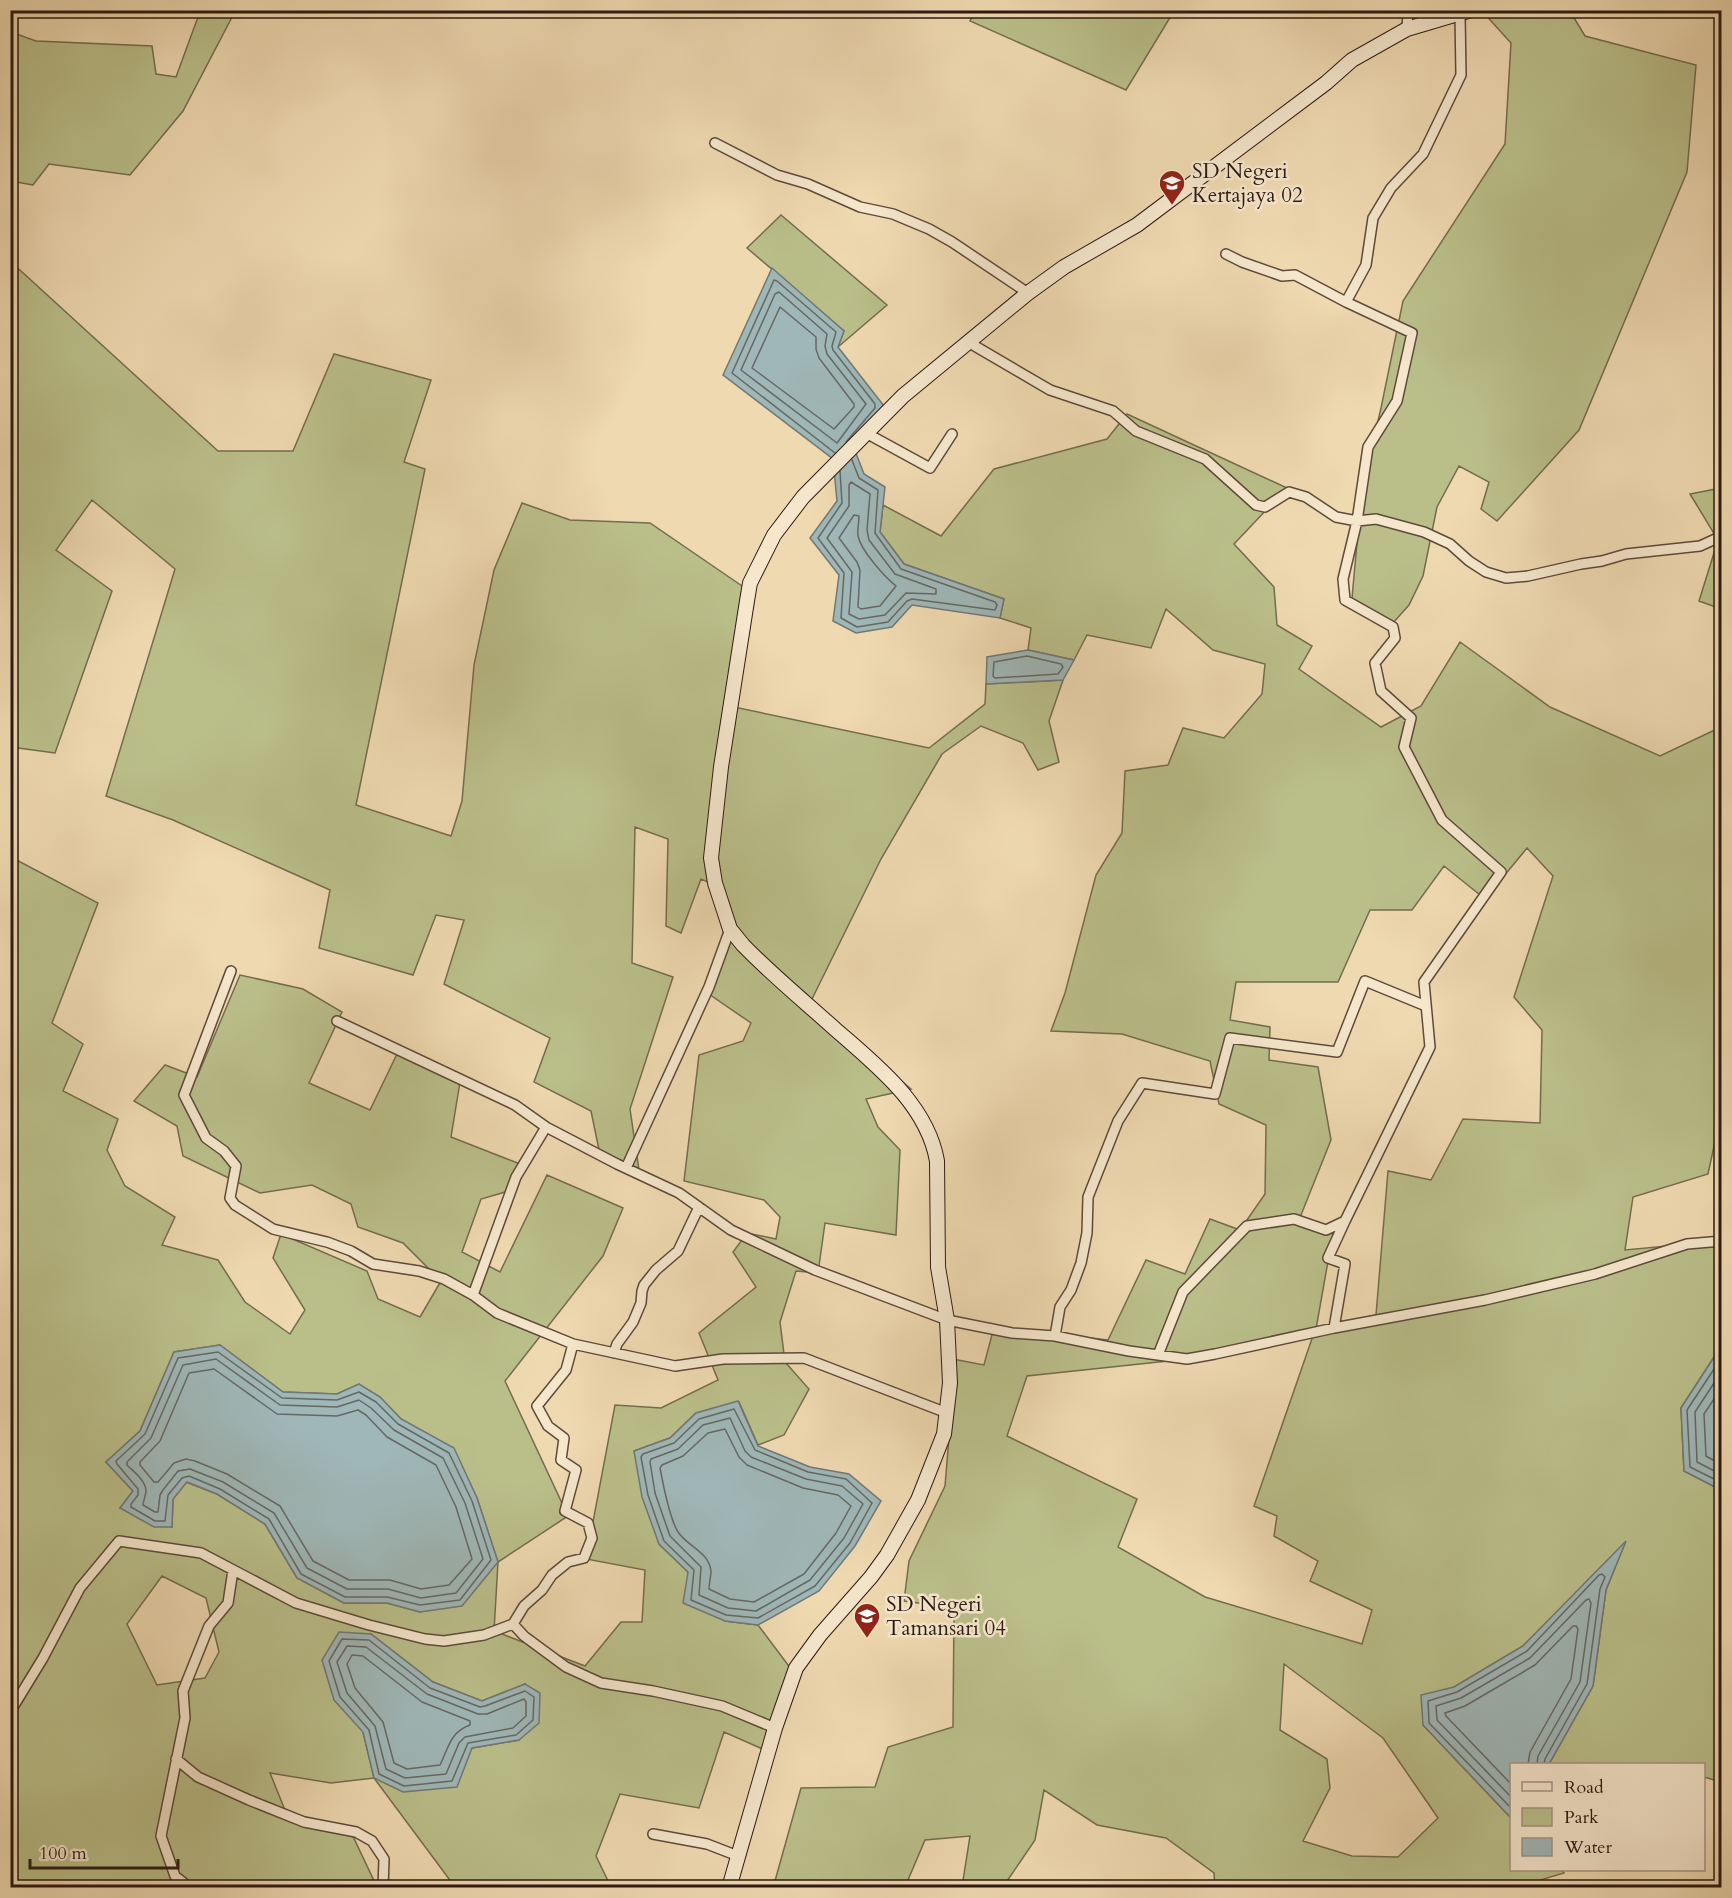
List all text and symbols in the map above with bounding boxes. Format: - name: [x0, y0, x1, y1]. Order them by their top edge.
- place label: SD Negeri Kertajaya 02: [1192, 157, 1303, 210]
- school or university icon: SD Negeri Kertajaya 02: [1157, 168, 1187, 206]
- place label: SD Negeri Tamansari 04: [886, 1590, 1006, 1643]
- school or university icon: SD Negeri Tamansari 04: [852, 1601, 882, 1639]
- legend: [1510, 1763, 1705, 1871]
- text: Road: [1564, 1775, 1604, 1800]
- text: Park: [1564, 1805, 1599, 1830]
- scale bar: [30, 1832, 178, 1870]
- text: Water: [1563, 1835, 1613, 1860]
- text: 100 m: [39, 1841, 87, 1866]

